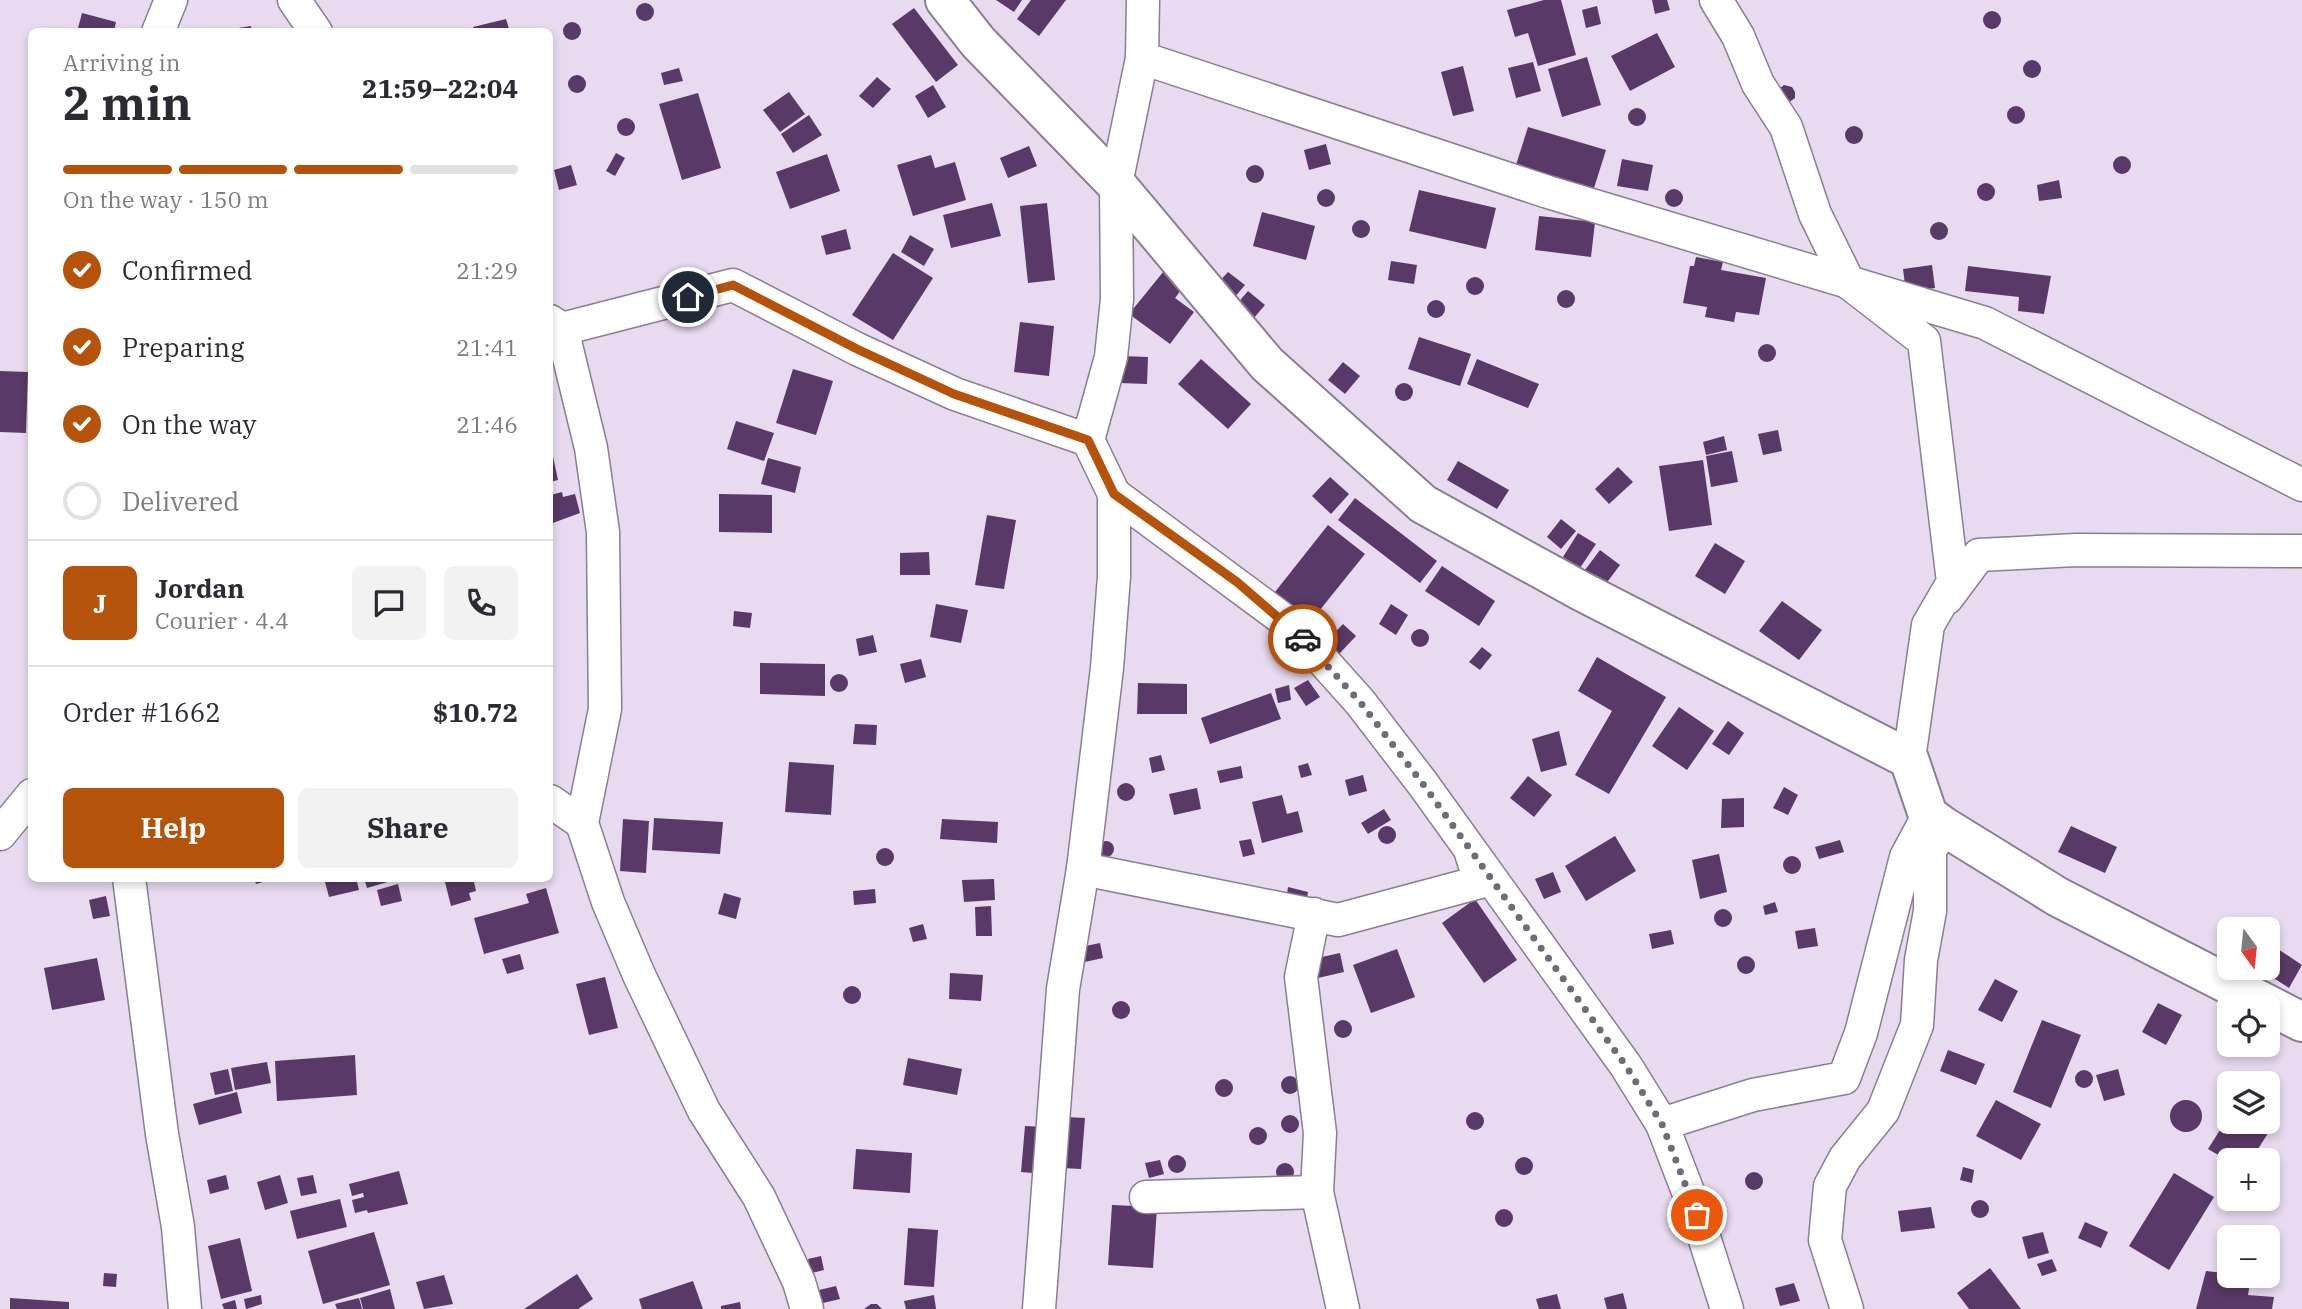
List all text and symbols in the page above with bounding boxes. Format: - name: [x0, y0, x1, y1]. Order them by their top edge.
- text: Arriving in: [63, 47, 180, 77]
- text: 21:59–22:04: [362, 71, 518, 105]
- text: 2 min: [63, 73, 192, 133]
- text: On the way · 150 m: [63, 184, 269, 214]
- icon: check: [63, 251, 101, 289]
- text: Confirmed: [122, 253, 253, 287]
- text: 21:29: [456, 255, 518, 285]
- pin: [658, 267, 718, 327]
- icon: home: [669, 278, 707, 316]
- icon: check: [63, 328, 101, 366]
- text: Preparing: [122, 330, 244, 364]
- text: 21:41: [456, 332, 518, 362]
- icon: check: [63, 405, 101, 443]
- text: On the way: [122, 407, 256, 441]
- text: 21:46: [456, 409, 518, 439]
- text: Delivered: [122, 484, 239, 518]
- button: chat: [352, 566, 426, 640]
- button: phone: [444, 566, 518, 640]
- text: Jordan: [155, 571, 245, 605]
- text: J: [93, 586, 107, 620]
- courier: [1268, 604, 1338, 674]
- text: Courier · 4.4: [155, 605, 289, 635]
- icon: car: [1284, 620, 1322, 658]
- text: Order #1662: [63, 695, 221, 729]
- text: $10.72: [433, 695, 518, 729]
- button: Help: [63, 788, 284, 868]
- button: Share: [298, 788, 518, 868]
- north arrow: [2217, 917, 2280, 980]
- map controls: [2217, 917, 2280, 1288]
- button: locate: [2217, 994, 2280, 1057]
- button: layers: [2217, 1071, 2280, 1134]
- button: +: [2217, 1148, 2280, 1211]
- pin: [1667, 1185, 1727, 1245]
- icon: bag: [1678, 1196, 1716, 1234]
- button: −: [2217, 1225, 2280, 1288]

